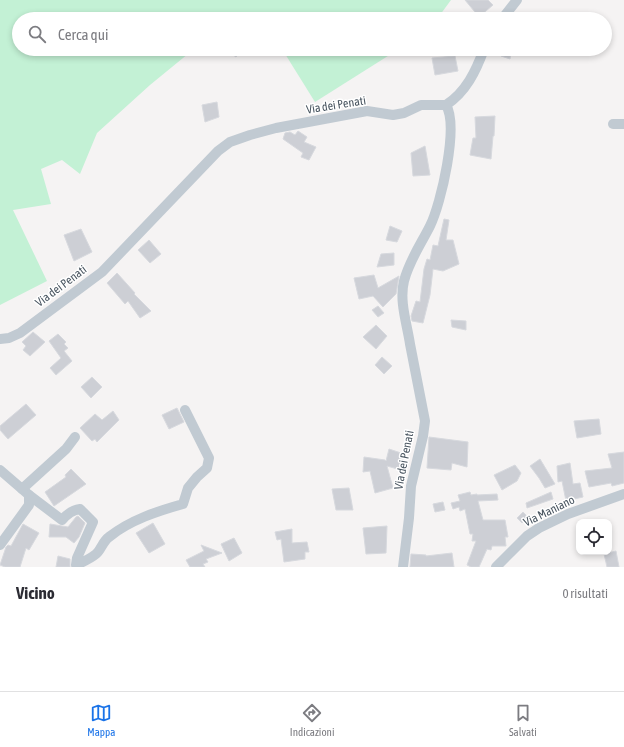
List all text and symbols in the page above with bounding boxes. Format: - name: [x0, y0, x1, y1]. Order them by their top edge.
- search box: [12, 12, 612, 56]
- icon: search: [26, 23, 48, 45]
- text: Cerca qui: [58, 26, 108, 43]
- street label: Via dei Penati: [305, 93, 367, 117]
- street label: Via dei Penati: [33, 262, 89, 310]
- street label: Via dei Penati: [391, 429, 417, 491]
- street label: Via Maniano: [521, 492, 577, 529]
- map controls: [576, 519, 612, 555]
- button: locate: [576, 519, 612, 555]
- text: Vicino: [16, 583, 55, 603]
- text: 0 risultati: [562, 586, 608, 601]
- tab: Mappa: [87, 702, 115, 738]
- tab: Indicazioni: [290, 702, 334, 738]
- tab: Salvati: [509, 702, 537, 738]

